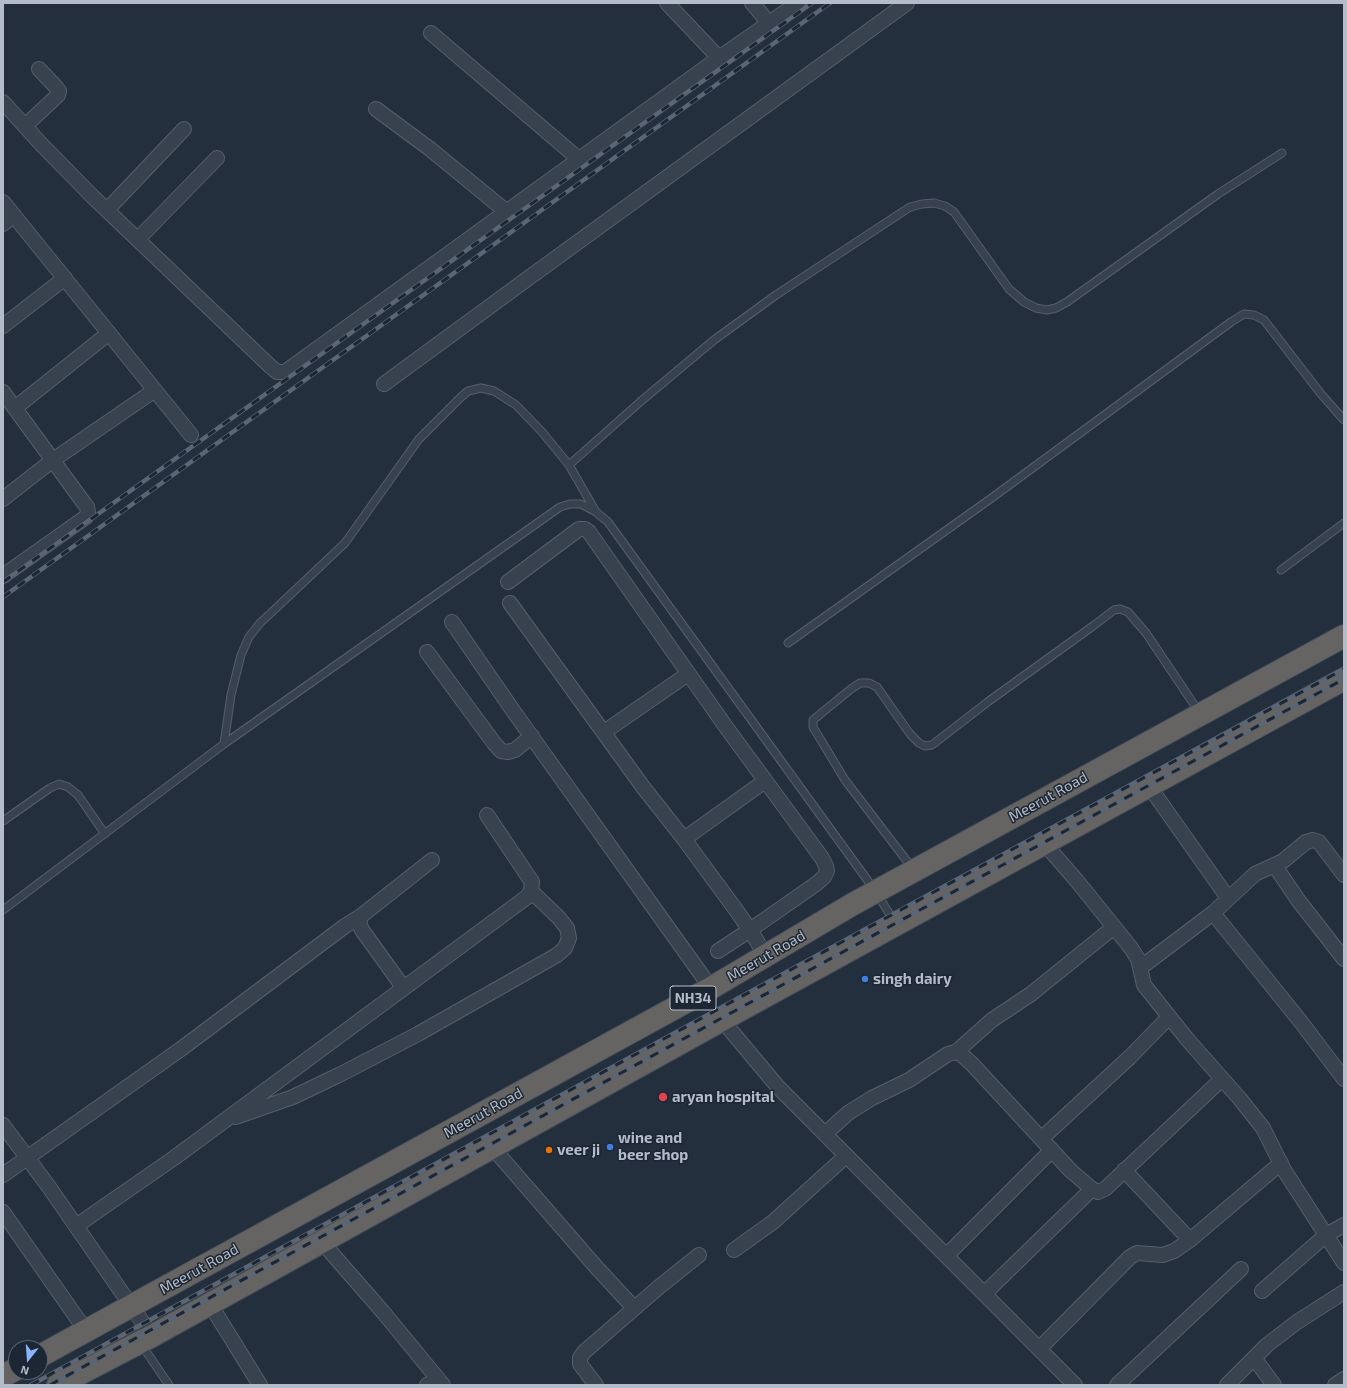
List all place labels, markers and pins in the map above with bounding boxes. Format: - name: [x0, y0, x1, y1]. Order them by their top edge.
- place label: singh dairy: [873, 970, 952, 988]
- marker: singh dairy: [860, 974, 870, 984]
- place label: aryan hospital: [672, 1088, 775, 1106]
- marker: aryan hospital: [657, 1091, 669, 1103]
- place label: wine and beer shop: [618, 1129, 688, 1164]
- place label: veer ji: [557, 1141, 600, 1159]
- marker: wine and beer shop: [605, 1142, 615, 1152]
- marker: veer ji: [544, 1145, 554, 1155]

